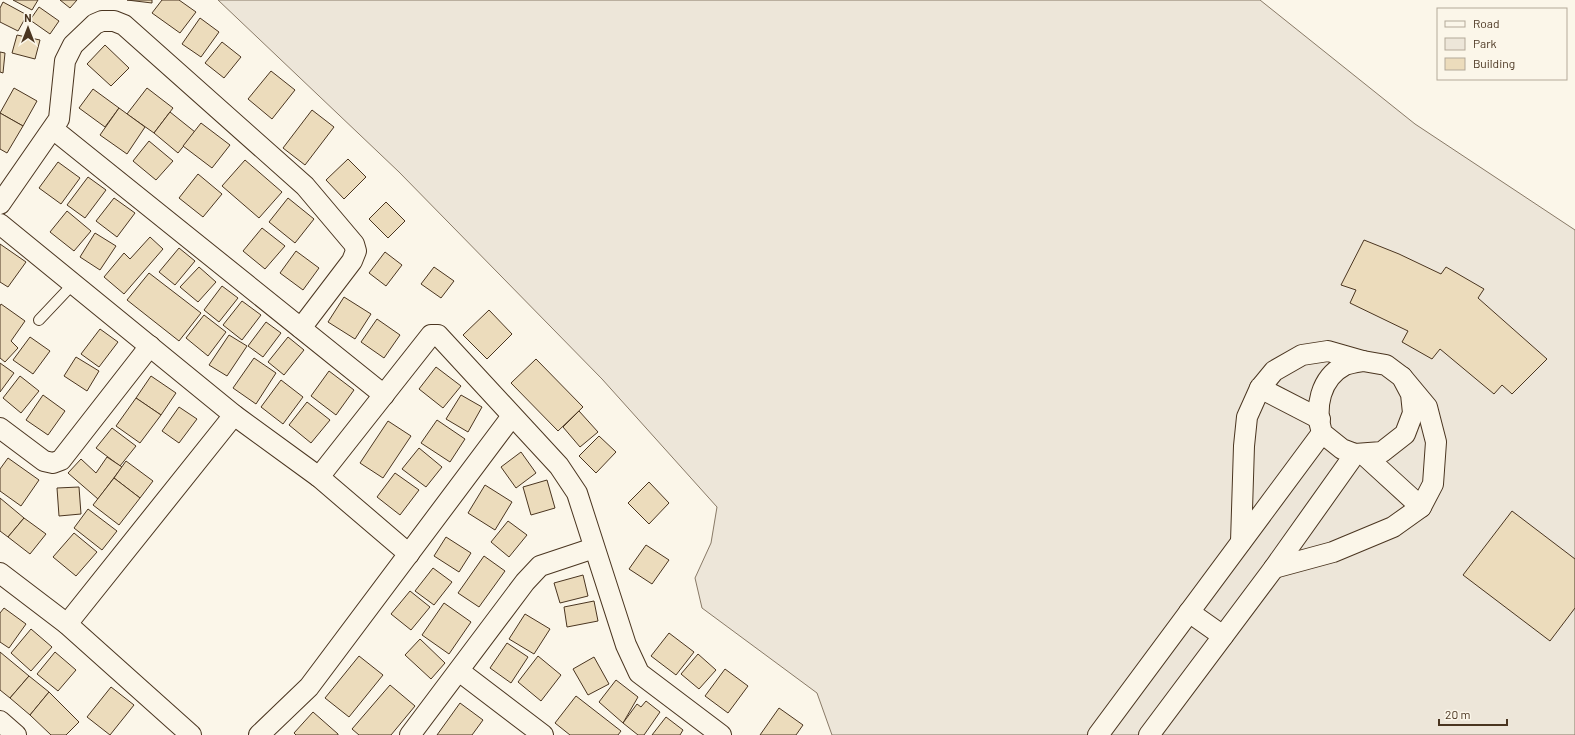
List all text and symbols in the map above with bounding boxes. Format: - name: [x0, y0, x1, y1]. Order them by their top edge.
- north arrow: [8, 8, 48, 48]
- legend: [1437, 8, 1567, 80]
- text: N: [24, 11, 32, 24]
- text: Road: [1473, 16, 1500, 30]
- text: Park: [1473, 36, 1497, 50]
- text: Building: [1473, 56, 1515, 70]
- scale bar: [1439, 701, 1507, 727]
- text: 20 m: [1445, 707, 1471, 721]

